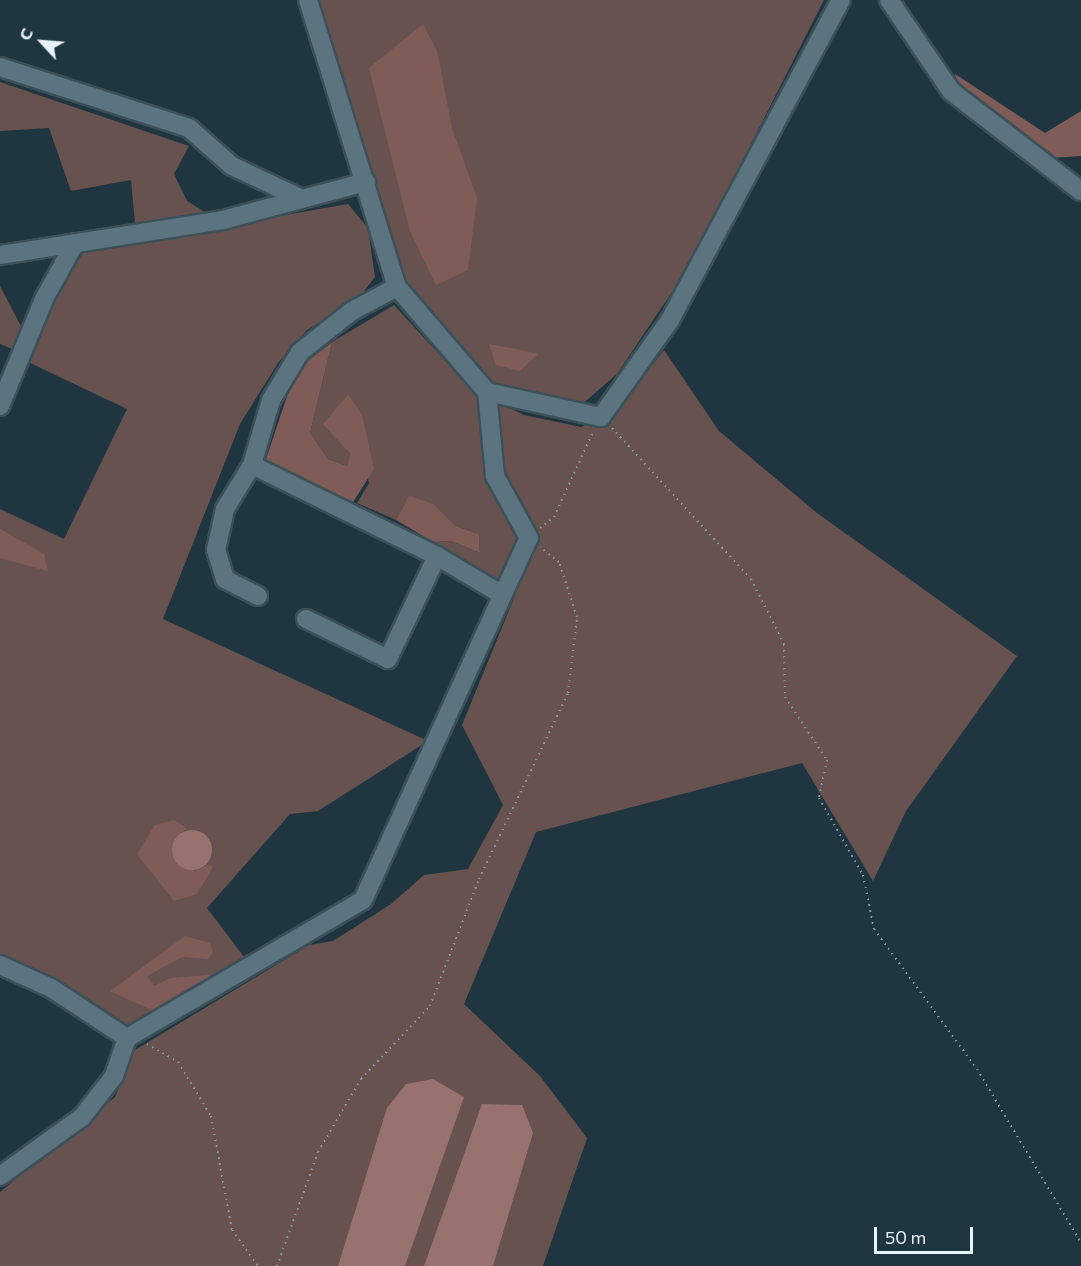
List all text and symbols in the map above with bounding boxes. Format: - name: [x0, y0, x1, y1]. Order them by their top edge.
- north arrow: [12, 12, 72, 72]
- text: С: [14, 25, 36, 43]
- scale bar: [877, 1215, 976, 1253]
- text: 50 m: [885, 1226, 926, 1248]

